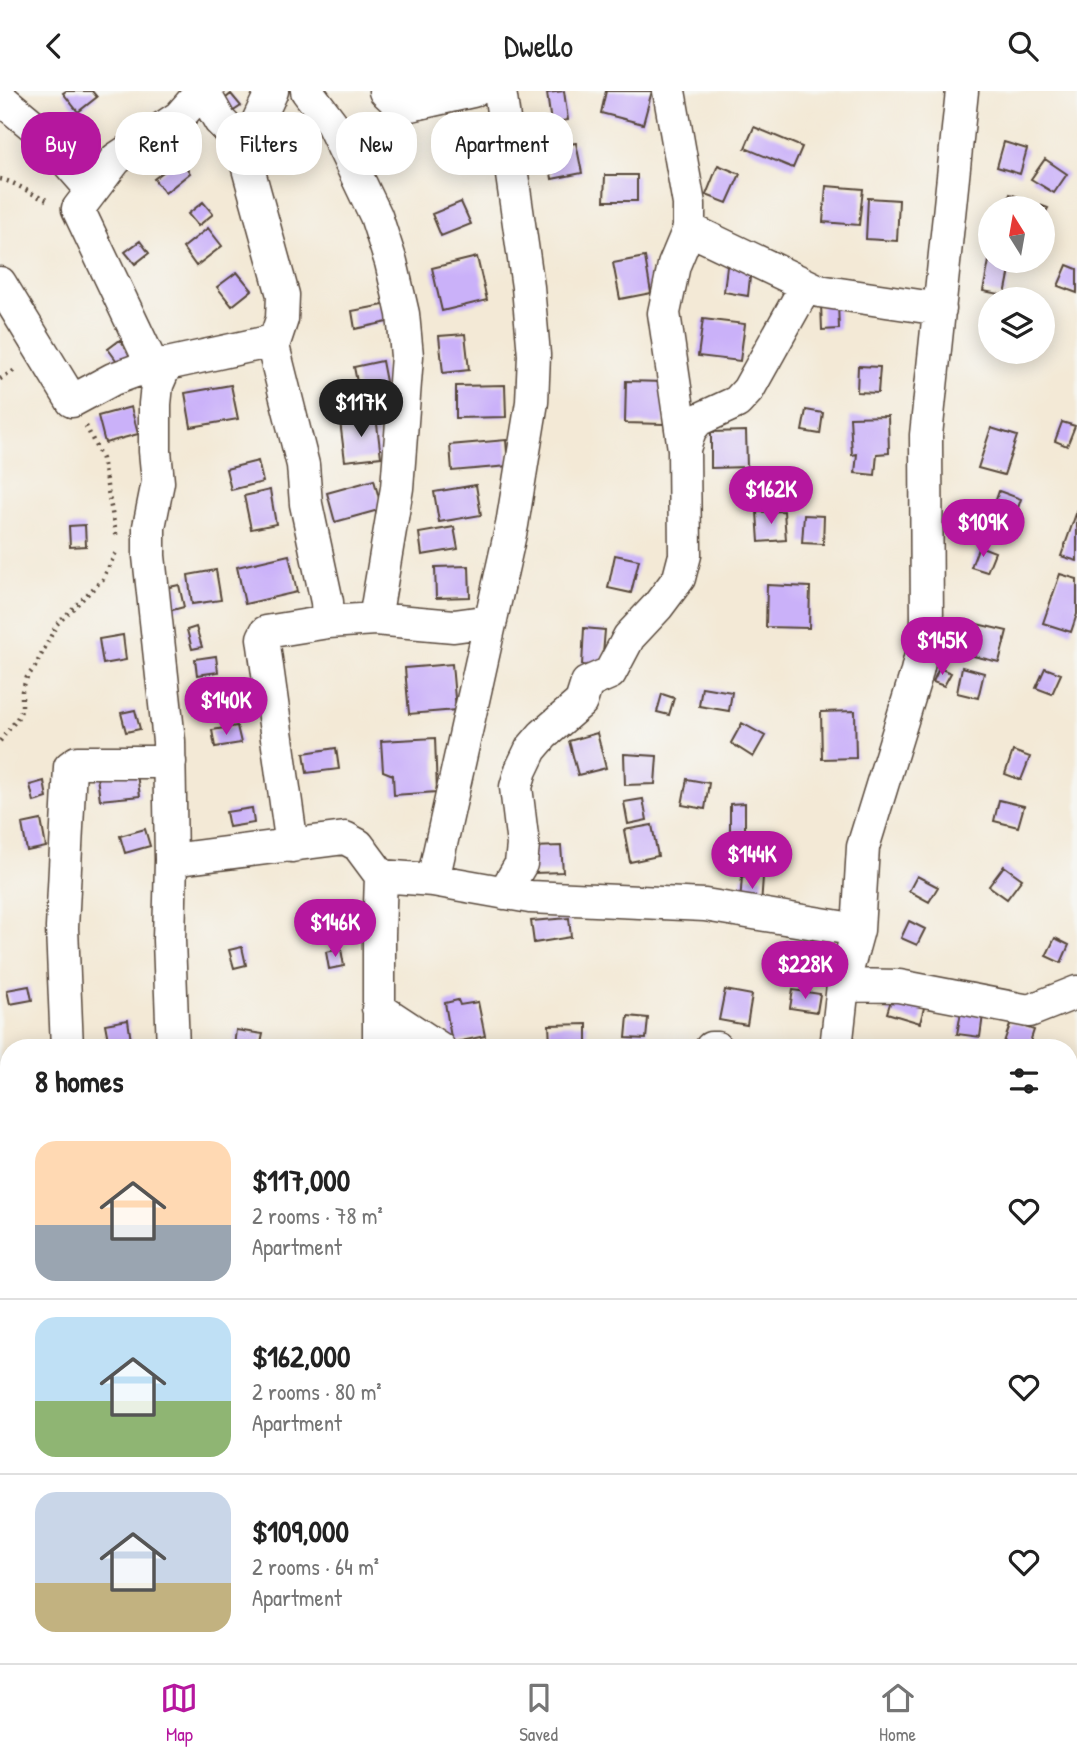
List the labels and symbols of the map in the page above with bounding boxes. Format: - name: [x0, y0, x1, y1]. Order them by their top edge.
- north arrow: [978, 196, 1055, 273]
- pin: $117K: [312, 379, 410, 439]
- pin: $162K: [722, 467, 820, 526]
- pin: $109K: [934, 499, 1032, 559]
- pin: $145K: [893, 617, 991, 677]
- pin: $140K: [177, 677, 275, 737]
- pin: $144K: [703, 831, 801, 891]
- pin: $146K: [286, 899, 384, 959]
- pin: $228K: [756, 941, 854, 1001]

